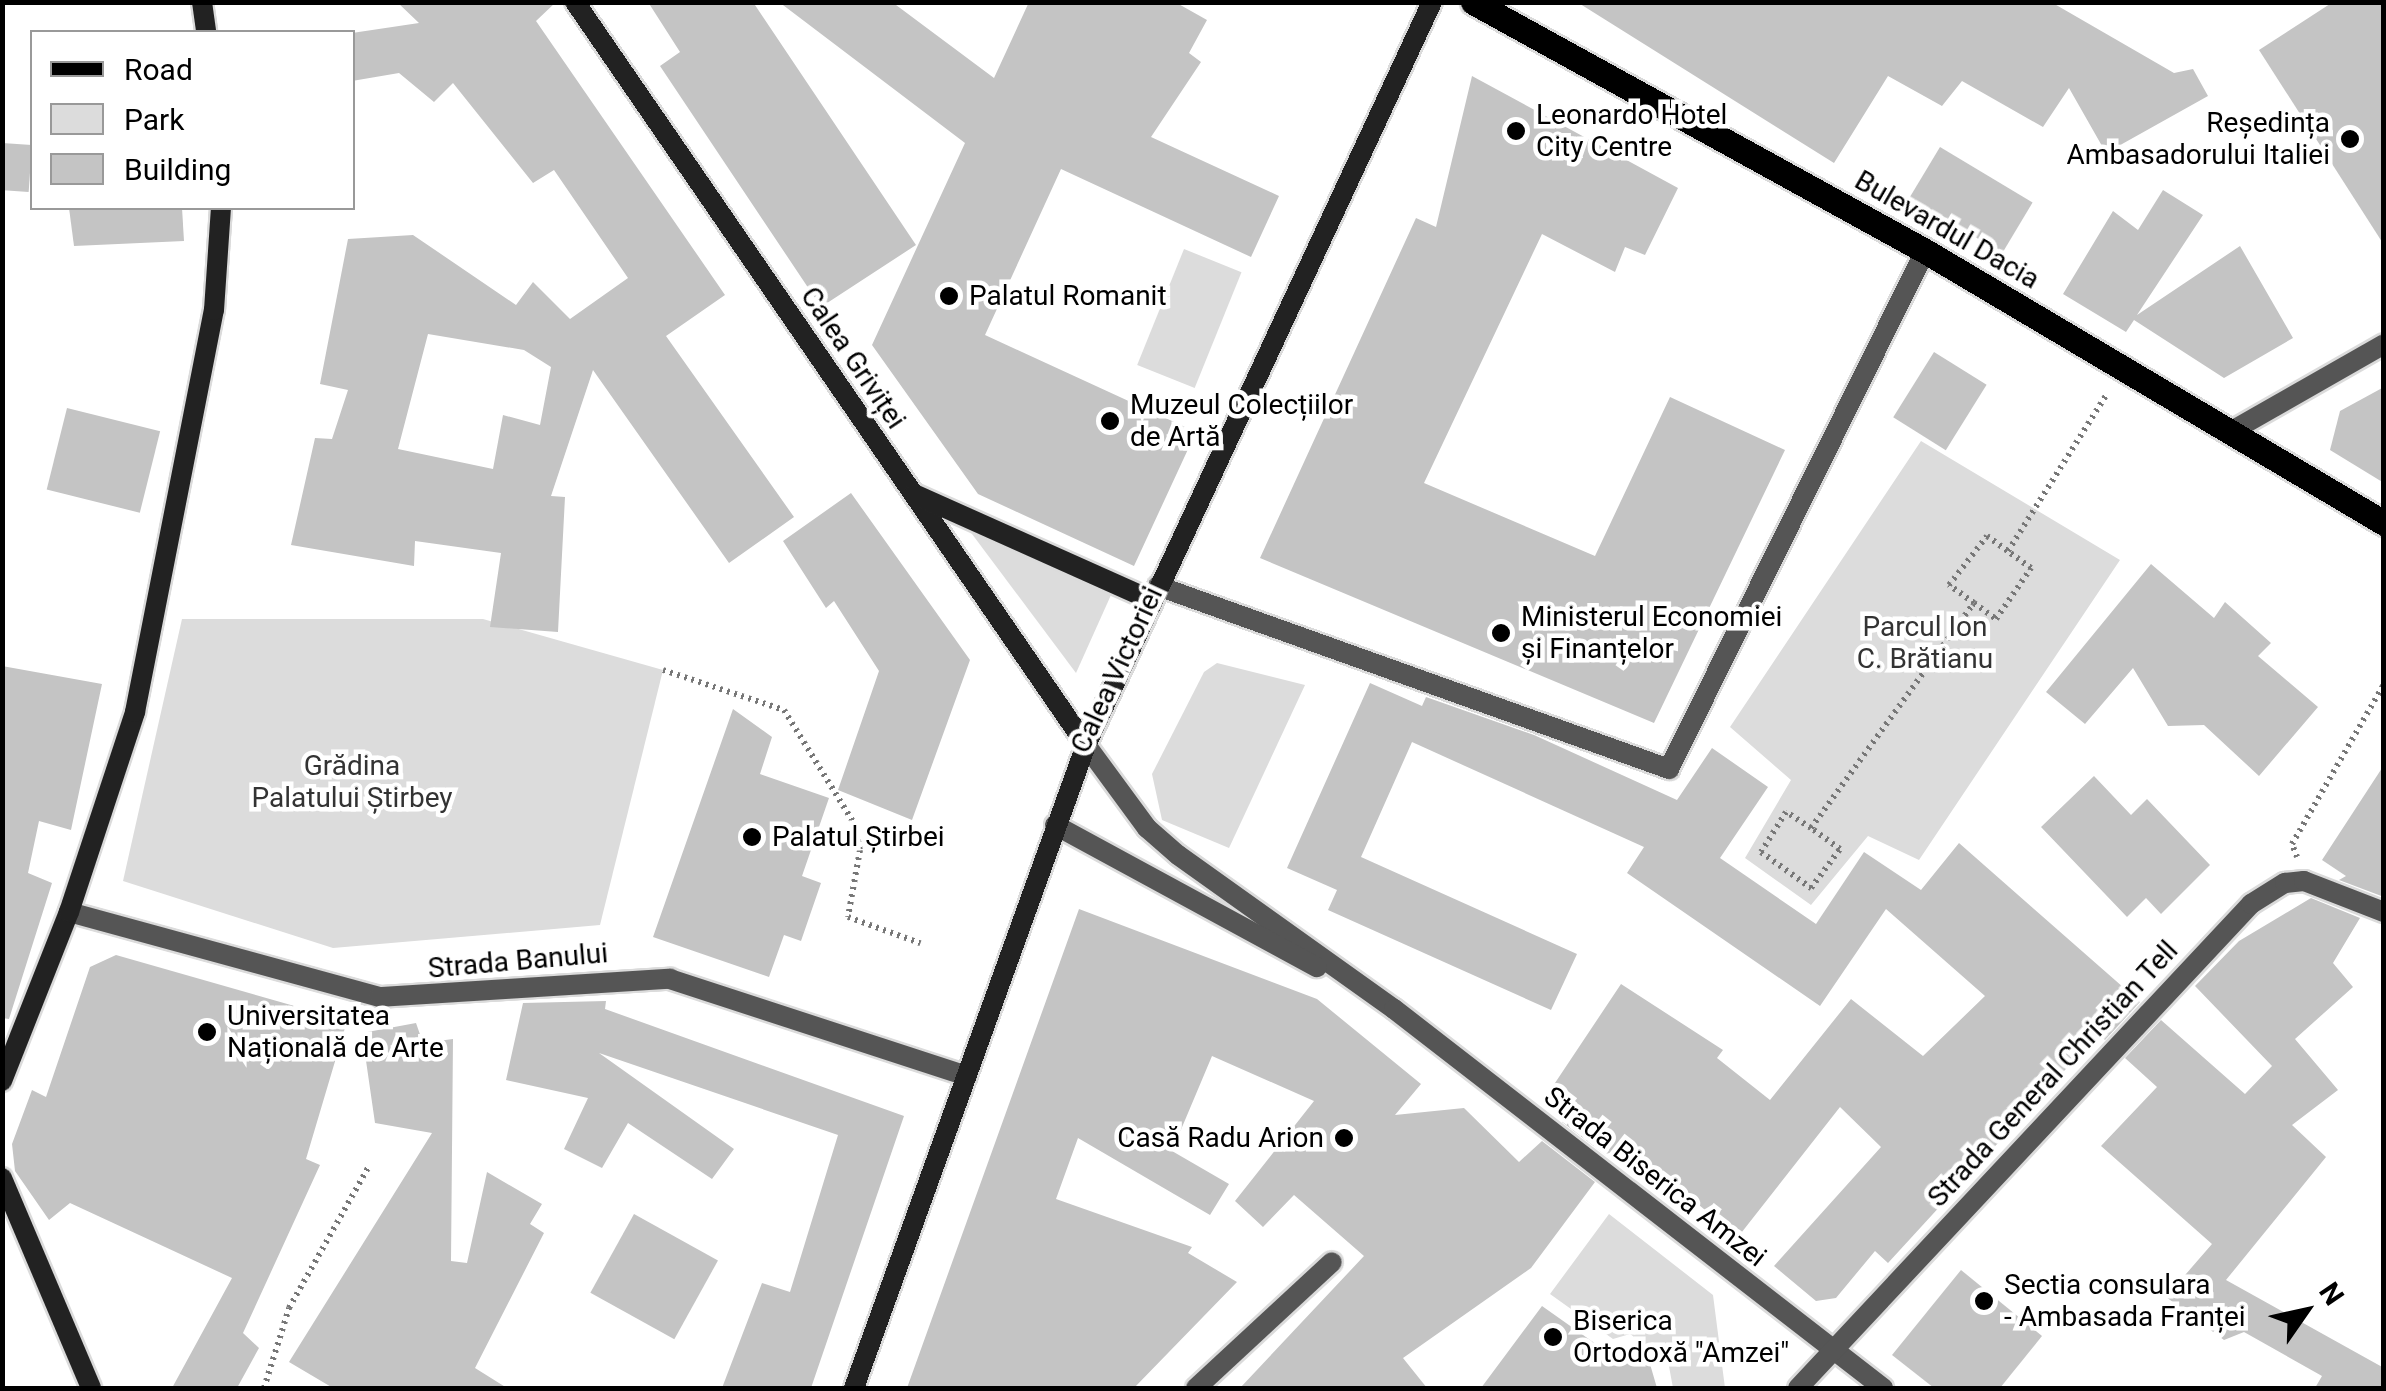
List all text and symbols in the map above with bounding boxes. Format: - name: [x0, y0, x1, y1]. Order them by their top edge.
- legend: [30, 30, 355, 210]
- text: Road: [124, 52, 193, 87]
- place label: Leonardo Hotel City Centre: [1536, 98, 1727, 164]
- text: Park: [124, 102, 184, 137]
- place label: Reședința Ambasadorului Italiei: [2067, 106, 2330, 172]
- marker: Leonardo Hotel City Centre: [1505, 120, 1527, 142]
- marker: Reședința Ambasadorului Italiei: [2339, 128, 2361, 150]
- text: Building: [124, 152, 231, 187]
- street label: Bulevardul Dacia: [1849, 164, 2045, 296]
- place label: Palatul Romanit: [969, 279, 1167, 313]
- street label: Calea Griviței: [793, 281, 913, 435]
- marker: Palatul Romanit: [938, 285, 960, 307]
- place label: Muzeul Colecțiilor de Artă: [1130, 388, 1353, 454]
- marker: Muzeul Colecțiilor de Artă: [1099, 410, 1121, 432]
- street label: Calea Victoriei: [1064, 582, 1170, 758]
- place label: Ministerul Economiei și Finanțelor: [1521, 600, 1782, 666]
- park label: Parcul Ion C. Brătianu: [1857, 610, 1993, 676]
- marker: Ministerul Economiei și Finanțelor: [1490, 622, 1512, 644]
- park label: Grădina Palatului Știrbey: [251, 749, 453, 815]
- place label: Palatul Știrbei: [772, 820, 945, 854]
- marker: Palatul Știrbei: [741, 826, 763, 848]
- street label: Strada General Christian Tell: [1921, 934, 2185, 1214]
- street label: Strada Banului: [427, 936, 609, 986]
- place label: Universitatea Națională de Arte: [227, 999, 444, 1065]
- marker: Universitatea Națională de Arte: [196, 1021, 218, 1043]
- street label: Strada Biserica Amzei: [1537, 1080, 1773, 1274]
- place label: Casă Radu Arion: [1117, 1121, 1324, 1155]
- marker: Casă Radu Arion: [1333, 1127, 1355, 1149]
- north arrow: [2256, 1261, 2356, 1361]
- place label: Sectia consulara - Ambasada Franței: [2004, 1268, 2246, 1334]
- text: N: [2312, 1277, 2350, 1311]
- marker: Sectia consulara - Ambasada Franței: [1973, 1290, 1995, 1312]
- place label: Biserica Ortodoxă "Amzei": [1573, 1304, 1789, 1370]
- marker: Biserica Ortodoxă "Amzei": [1542, 1326, 1564, 1348]

